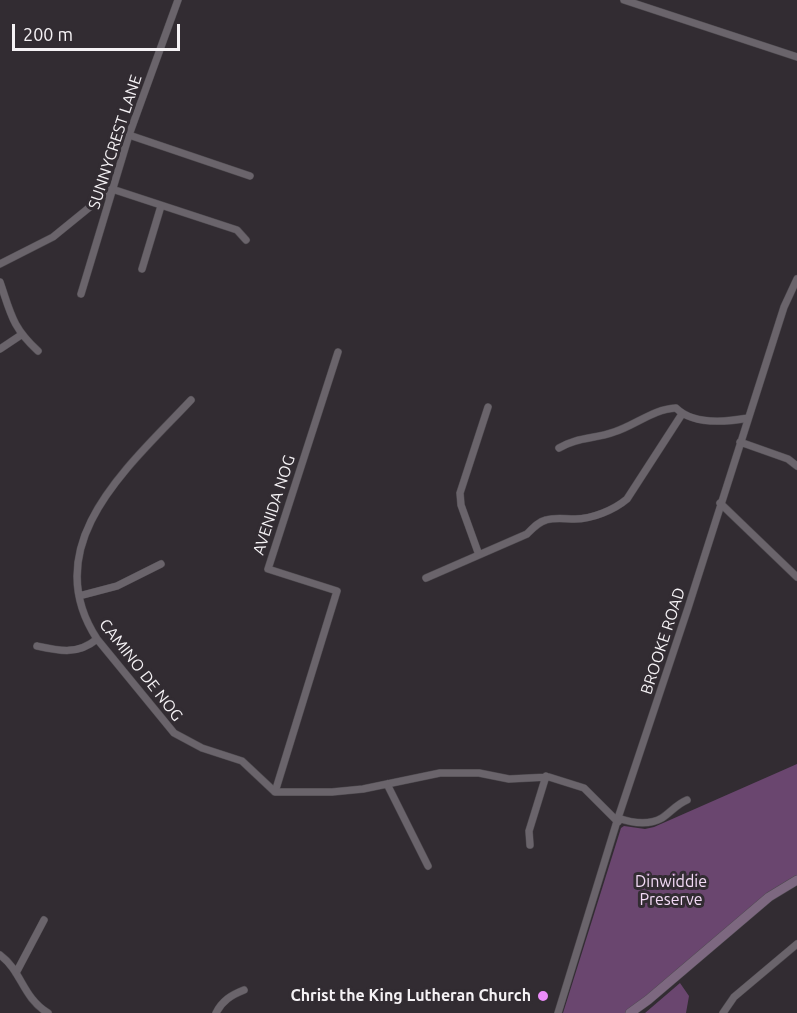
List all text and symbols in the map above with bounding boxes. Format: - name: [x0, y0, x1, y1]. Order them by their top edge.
- scale bar: [15, 12, 183, 50]
- text: 200 m: [23, 24, 73, 44]
- street label: SUNNYCREST LANE: [84, 72, 146, 212]
- street label: AVENIDA NOG: [249, 453, 299, 557]
- street label: BROOKE ROAD: [637, 585, 689, 697]
- street label: CAMINO DE NOG: [95, 615, 187, 725]
- park label: Dinwiddie Preserve: [635, 872, 707, 910]
- place label: Christ the King Lutheran Church: [290, 986, 531, 1006]
- marker: Christ the King Lutheran Church: [536, 989, 550, 1003]

